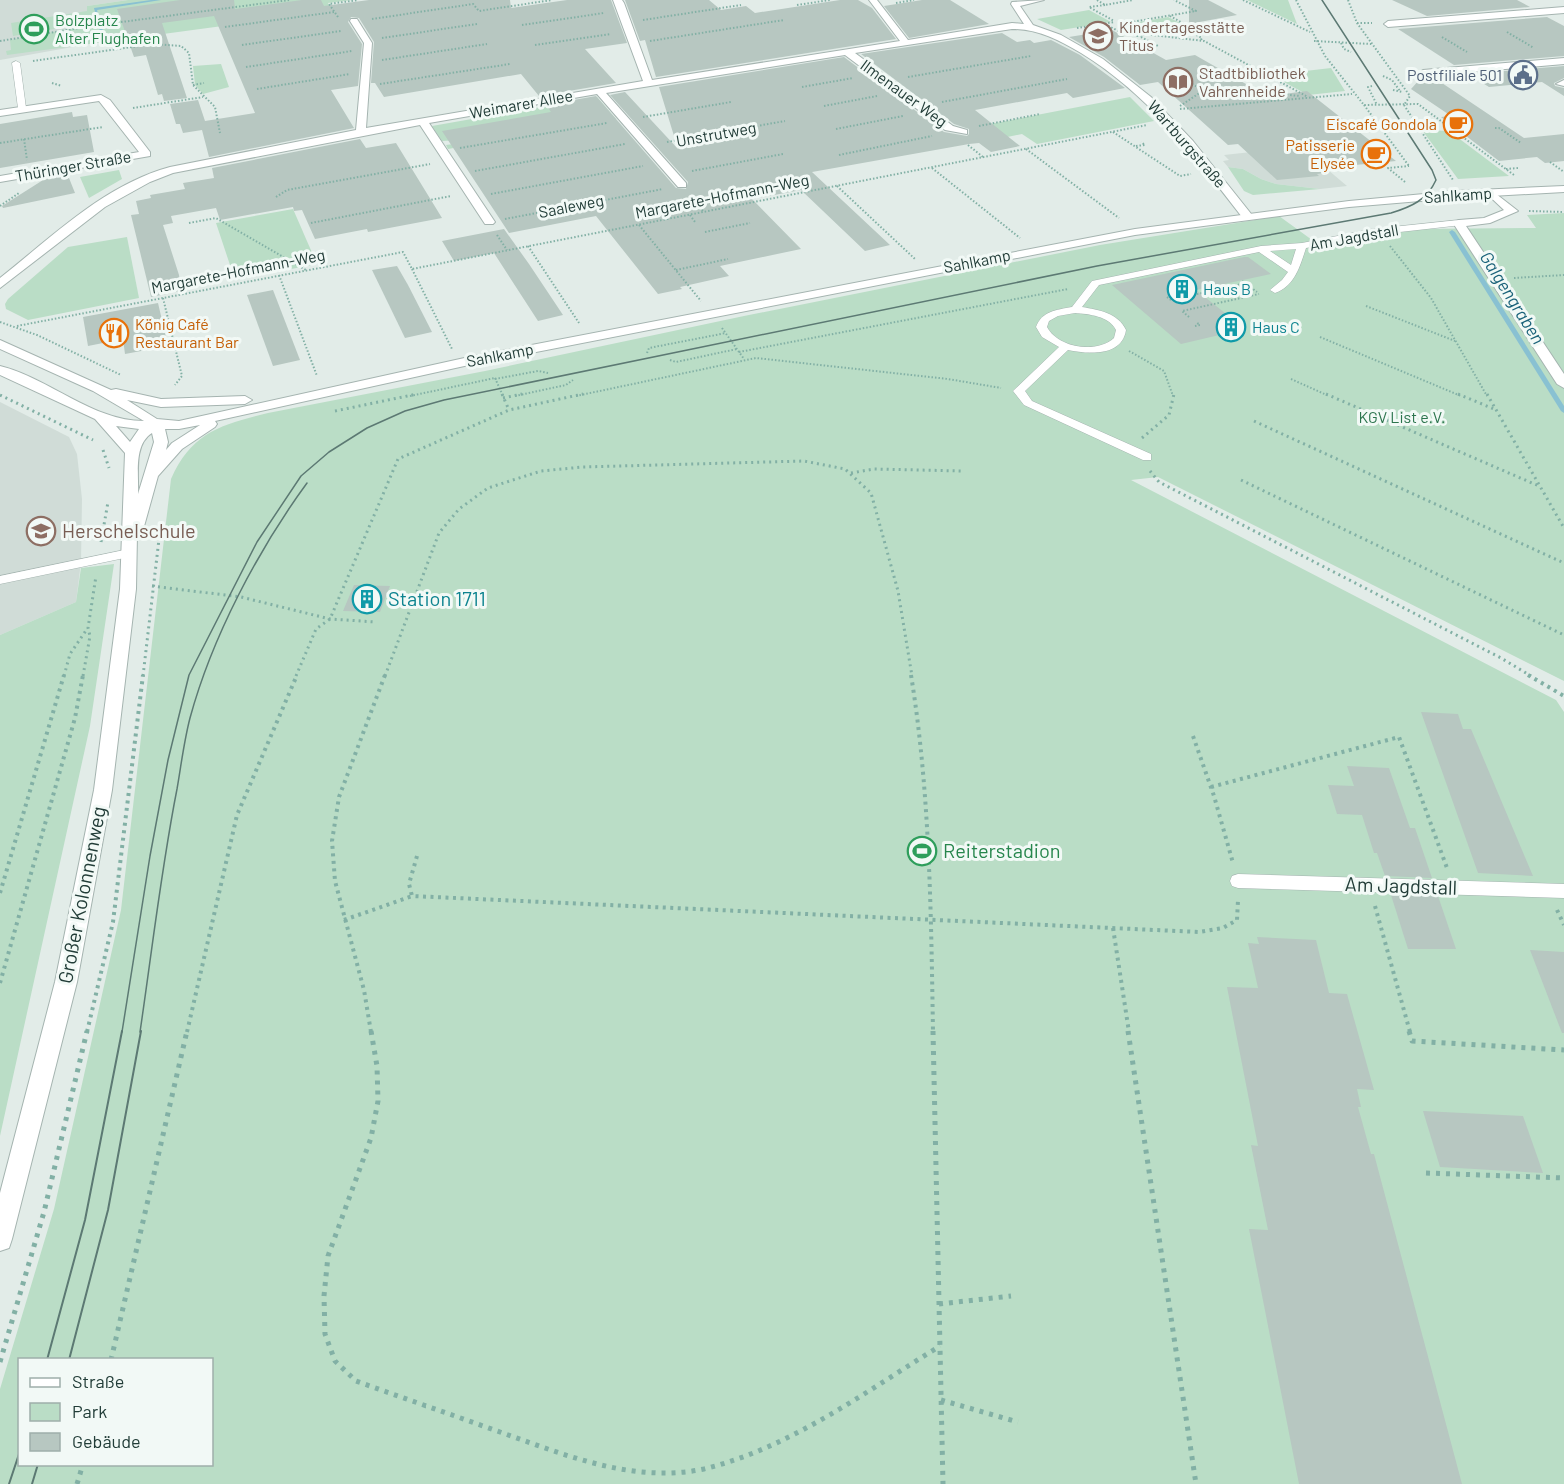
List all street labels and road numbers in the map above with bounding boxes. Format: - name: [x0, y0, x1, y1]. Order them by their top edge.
- street label: Ilmenauer Weg: [857, 55, 951, 130]
- street label: Weimarer Allee: [468, 85, 574, 122]
- street label: Wartburgstraße: [1144, 96, 1231, 191]
- street label: Unstrutweg: [674, 117, 757, 150]
- street label: Thüringer Straße: [13, 146, 132, 185]
- street label: Margarete-Hofmann-Weg: [633, 169, 810, 222]
- street label: Sahlkamp: [1423, 183, 1493, 206]
- street label: Saaleweg: [537, 190, 605, 221]
- street label: Am Jagdstall: [1308, 219, 1400, 254]
- street label: Margarete-Hofmann-Weg: [149, 244, 326, 297]
- street label: Sahlkamp: [942, 245, 1012, 276]
- street label: Sahlkamp: [465, 339, 535, 370]
- street label: Großer Kolonnenweg: [52, 804, 110, 985]
- street label: Am Jagdstall: [1344, 871, 1458, 899]

